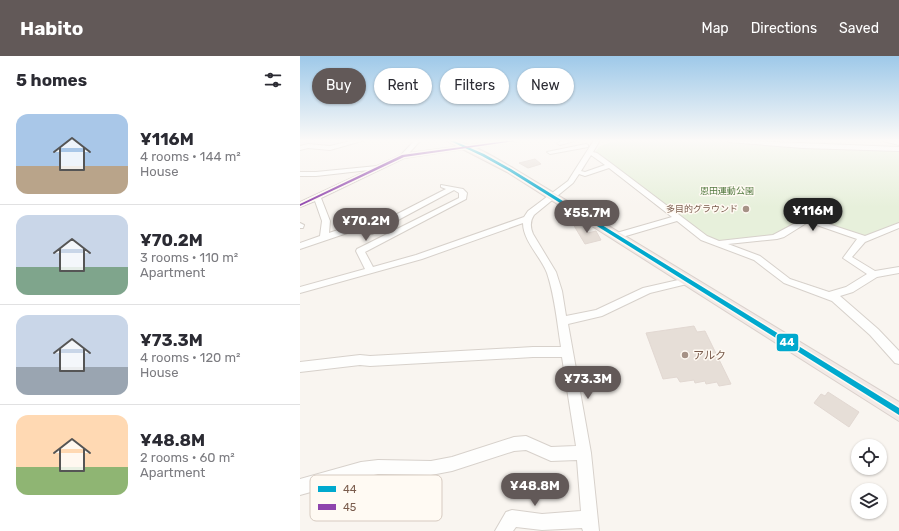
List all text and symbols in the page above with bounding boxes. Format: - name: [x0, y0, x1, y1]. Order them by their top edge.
- text: Habito: [20, 17, 83, 40]
- text: Map: [702, 20, 729, 37]
- text: Directions: [751, 20, 817, 37]
- text: Saved: [839, 20, 879, 37]
- chip: Buy: [312, 68, 366, 104]
- chip: Rent: [374, 68, 432, 104]
- chip: Filters: [440, 68, 509, 104]
- chip: New: [517, 68, 574, 104]
- icon: filters: [262, 69, 284, 91]
- text: 5 homes: [16, 70, 87, 90]
- text: ¥116M: [140, 129, 194, 149]
- icon: home: [48, 130, 96, 178]
- text: 4 rooms · 144 m²: [140, 149, 241, 164]
- text: House: [140, 164, 178, 179]
- park label: 恩田運動公園: [700, 186, 754, 196]
- pin: ¥116M: [785, 198, 841, 232]
- pin: ¥55.7M: [554, 200, 620, 234]
- text: ¥116M: [792, 203, 834, 218]
- place label: 多目的グラウンド: [666, 204, 738, 214]
- marker: 多目的グラウンド: [741, 204, 751, 214]
- text: ¥55.7M: [563, 205, 611, 220]
- pin: ¥70.2M: [333, 208, 399, 242]
- text: ¥70.2M: [342, 213, 390, 228]
- text: ¥70.2M: [140, 230, 203, 250]
- icon: home: [48, 231, 96, 279]
- text: 3 rooms · 110 m²: [140, 250, 238, 265]
- text: Apartment: [140, 265, 205, 280]
- text: ¥73.3M: [140, 330, 203, 350]
- icon: home: [48, 331, 96, 379]
- line badge: 44: [776, 333, 799, 352]
- text: 44: [779, 336, 795, 349]
- place label: アルク: [693, 349, 726, 362]
- text: 4 rooms · 120 m²: [140, 350, 240, 365]
- marker: アルク: [680, 350, 690, 360]
- text: House: [140, 365, 178, 380]
- pin: ¥73.3M: [555, 366, 621, 400]
- text: ¥73.3M: [564, 371, 612, 386]
- text: ¥48.8M: [140, 430, 205, 450]
- icon: home: [48, 431, 96, 479]
- map controls: [851, 439, 887, 519]
- button: locate: [851, 439, 887, 475]
- text: 2 rooms · 60 m²: [140, 450, 235, 465]
- text: Apartment: [140, 465, 205, 480]
- pin: ¥48.8M: [502, 473, 568, 507]
- legend: [310, 475, 442, 521]
- text: ¥48.8M: [510, 478, 560, 493]
- text: 44: [343, 483, 357, 496]
- button: layers: [851, 483, 887, 519]
- text: 45: [343, 501, 357, 514]

